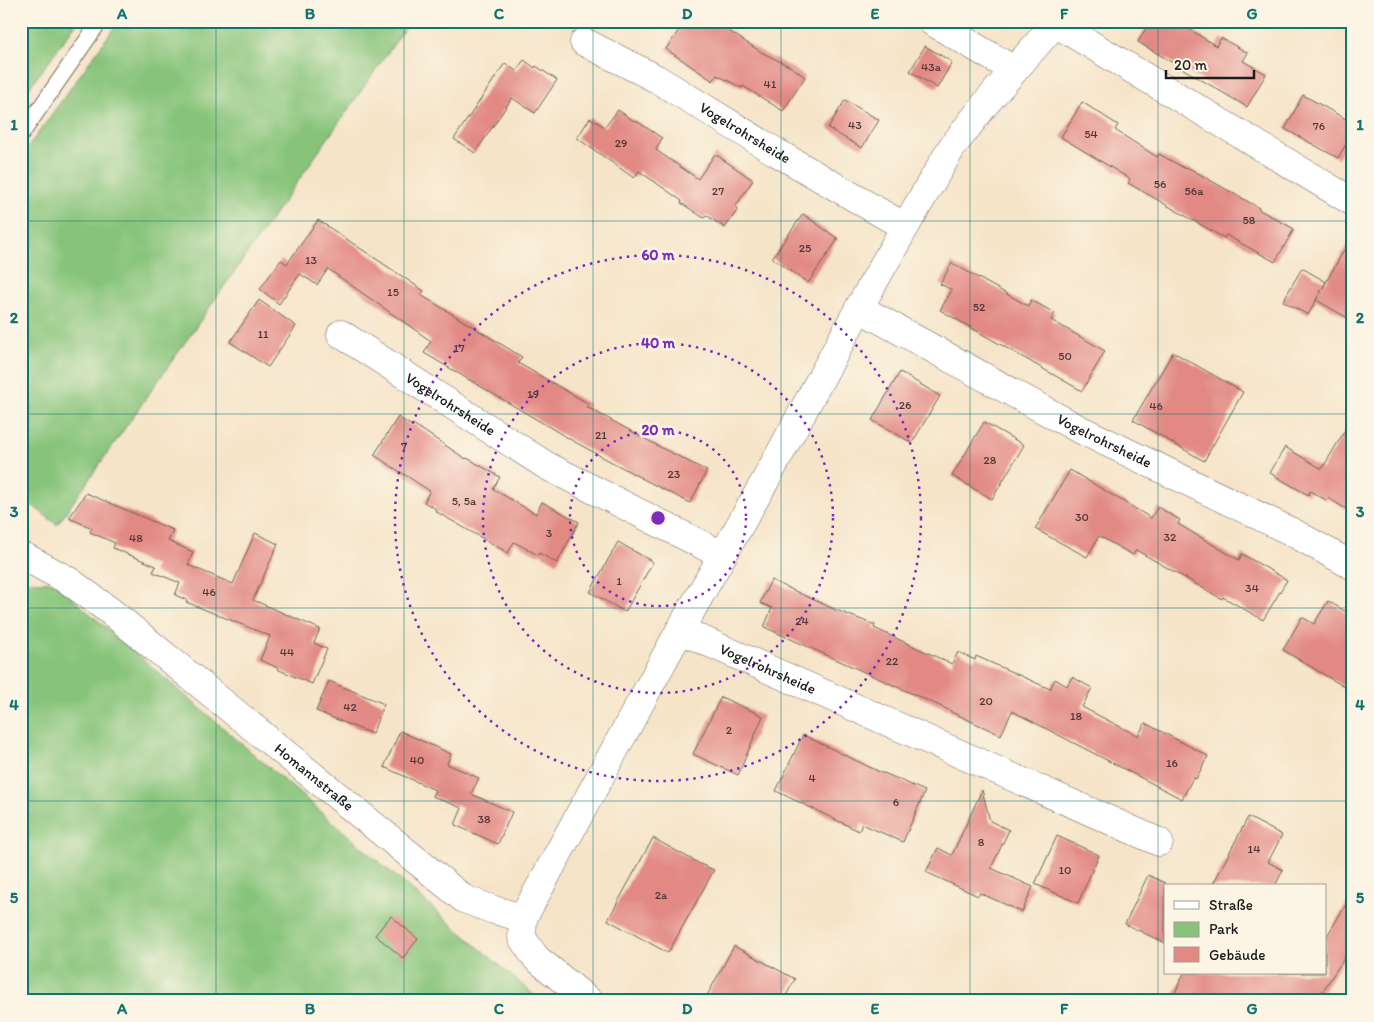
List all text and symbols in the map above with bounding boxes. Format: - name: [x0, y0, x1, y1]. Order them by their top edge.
- text: A: [116, 4, 128, 23]
- text: B: [305, 4, 316, 23]
- text: C: [494, 4, 505, 23]
- text: D: [682, 4, 693, 23]
- text: E: [871, 4, 880, 23]
- text: F: [1060, 4, 1069, 23]
- text: G: [1246, 4, 1258, 23]
- scale bar: [1166, 48, 1254, 80]
- text: 20 m: [1174, 56, 1208, 74]
- house number: 43a: [921, 60, 942, 74]
- house number: 41: [764, 77, 777, 91]
- street label: Vogelrohrsheide: [696, 98, 794, 167]
- text: 1: [10, 115, 18, 134]
- text: 1: [1356, 115, 1364, 134]
- house number: 43: [848, 118, 862, 132]
- house number: 76: [1313, 119, 1325, 133]
- house number: 54: [1084, 127, 1098, 141]
- house number: 29: [615, 136, 627, 150]
- house number: 56: [1154, 177, 1166, 191]
- house number: 27: [712, 184, 724, 198]
- house number: 56a: [1185, 184, 1204, 198]
- house number: 58: [1243, 213, 1256, 227]
- house number: 25: [799, 241, 811, 255]
- text: 60 m: [641, 246, 675, 264]
- house number: 13: [305, 253, 318, 267]
- house number: 15: [387, 285, 399, 299]
- house number: 52: [973, 300, 986, 314]
- text: 2: [10, 308, 19, 327]
- text: 2: [1356, 308, 1365, 327]
- house number: 11: [257, 327, 269, 341]
- text: 40 m: [641, 334, 676, 352]
- house number: 17: [453, 341, 465, 355]
- house number: 50: [1058, 349, 1072, 363]
- street label: Vogelrohrsheide: [402, 369, 499, 440]
- house number: 19: [527, 387, 539, 401]
- house number: 26: [899, 398, 911, 412]
- house number: 46: [1149, 399, 1163, 413]
- street label: Vogelrohrsheide: [1054, 410, 1155, 472]
- text: 20 m: [641, 421, 675, 439]
- house number: 21: [595, 428, 607, 442]
- house number: 7: [401, 439, 407, 453]
- house number: 28: [984, 453, 997, 467]
- house number: 23: [668, 467, 681, 481]
- house number: 5, 5a: [452, 494, 477, 508]
- text: 3: [10, 502, 19, 521]
- text: 3: [1356, 502, 1365, 521]
- centre of rings: [649, 509, 667, 527]
- house number: 30: [1075, 510, 1089, 524]
- house number: 3: [546, 526, 553, 540]
- house number: 32: [1164, 530, 1177, 544]
- house number: 48: [129, 531, 143, 545]
- house number: 1: [616, 574, 622, 588]
- house number: 34: [1245, 581, 1259, 595]
- house number: 46: [202, 585, 216, 599]
- house number: 24: [795, 614, 809, 628]
- street label: Vogelrohrsheide: [717, 640, 819, 698]
- house number: 44: [280, 645, 294, 659]
- house number: 22: [886, 654, 899, 668]
- house number: 20: [979, 694, 993, 708]
- text: 4: [9, 695, 19, 714]
- text: 4: [1355, 695, 1365, 714]
- house number: 42: [343, 700, 357, 714]
- house number: 18: [1070, 709, 1082, 723]
- house number: 2: [726, 723, 733, 737]
- street label: Homannstraße: [271, 739, 357, 815]
- house number: 40: [410, 753, 424, 767]
- house number: 16: [1166, 756, 1178, 770]
- house number: 4: [808, 771, 816, 785]
- house number: 6: [893, 795, 899, 809]
- house number: 38: [477, 812, 491, 826]
- house number: 8: [978, 835, 985, 849]
- house number: 14: [1248, 842, 1260, 856]
- house number: 10: [1059, 863, 1071, 877]
- legend: [1164, 884, 1326, 974]
- text: 5: [10, 888, 19, 907]
- house number: 2a: [655, 888, 668, 902]
- text: 5: [1356, 888, 1365, 907]
- text: Straße: [1209, 896, 1253, 914]
- text: Park: [1209, 920, 1239, 938]
- text: Gebäude: [1209, 946, 1266, 964]
- text: A: [116, 999, 128, 1018]
- text: B: [305, 999, 316, 1018]
- text: C: [494, 999, 505, 1018]
- text: D: [682, 999, 693, 1018]
- text: E: [871, 999, 880, 1018]
- text: F: [1060, 999, 1069, 1018]
- text: G: [1246, 999, 1258, 1018]

